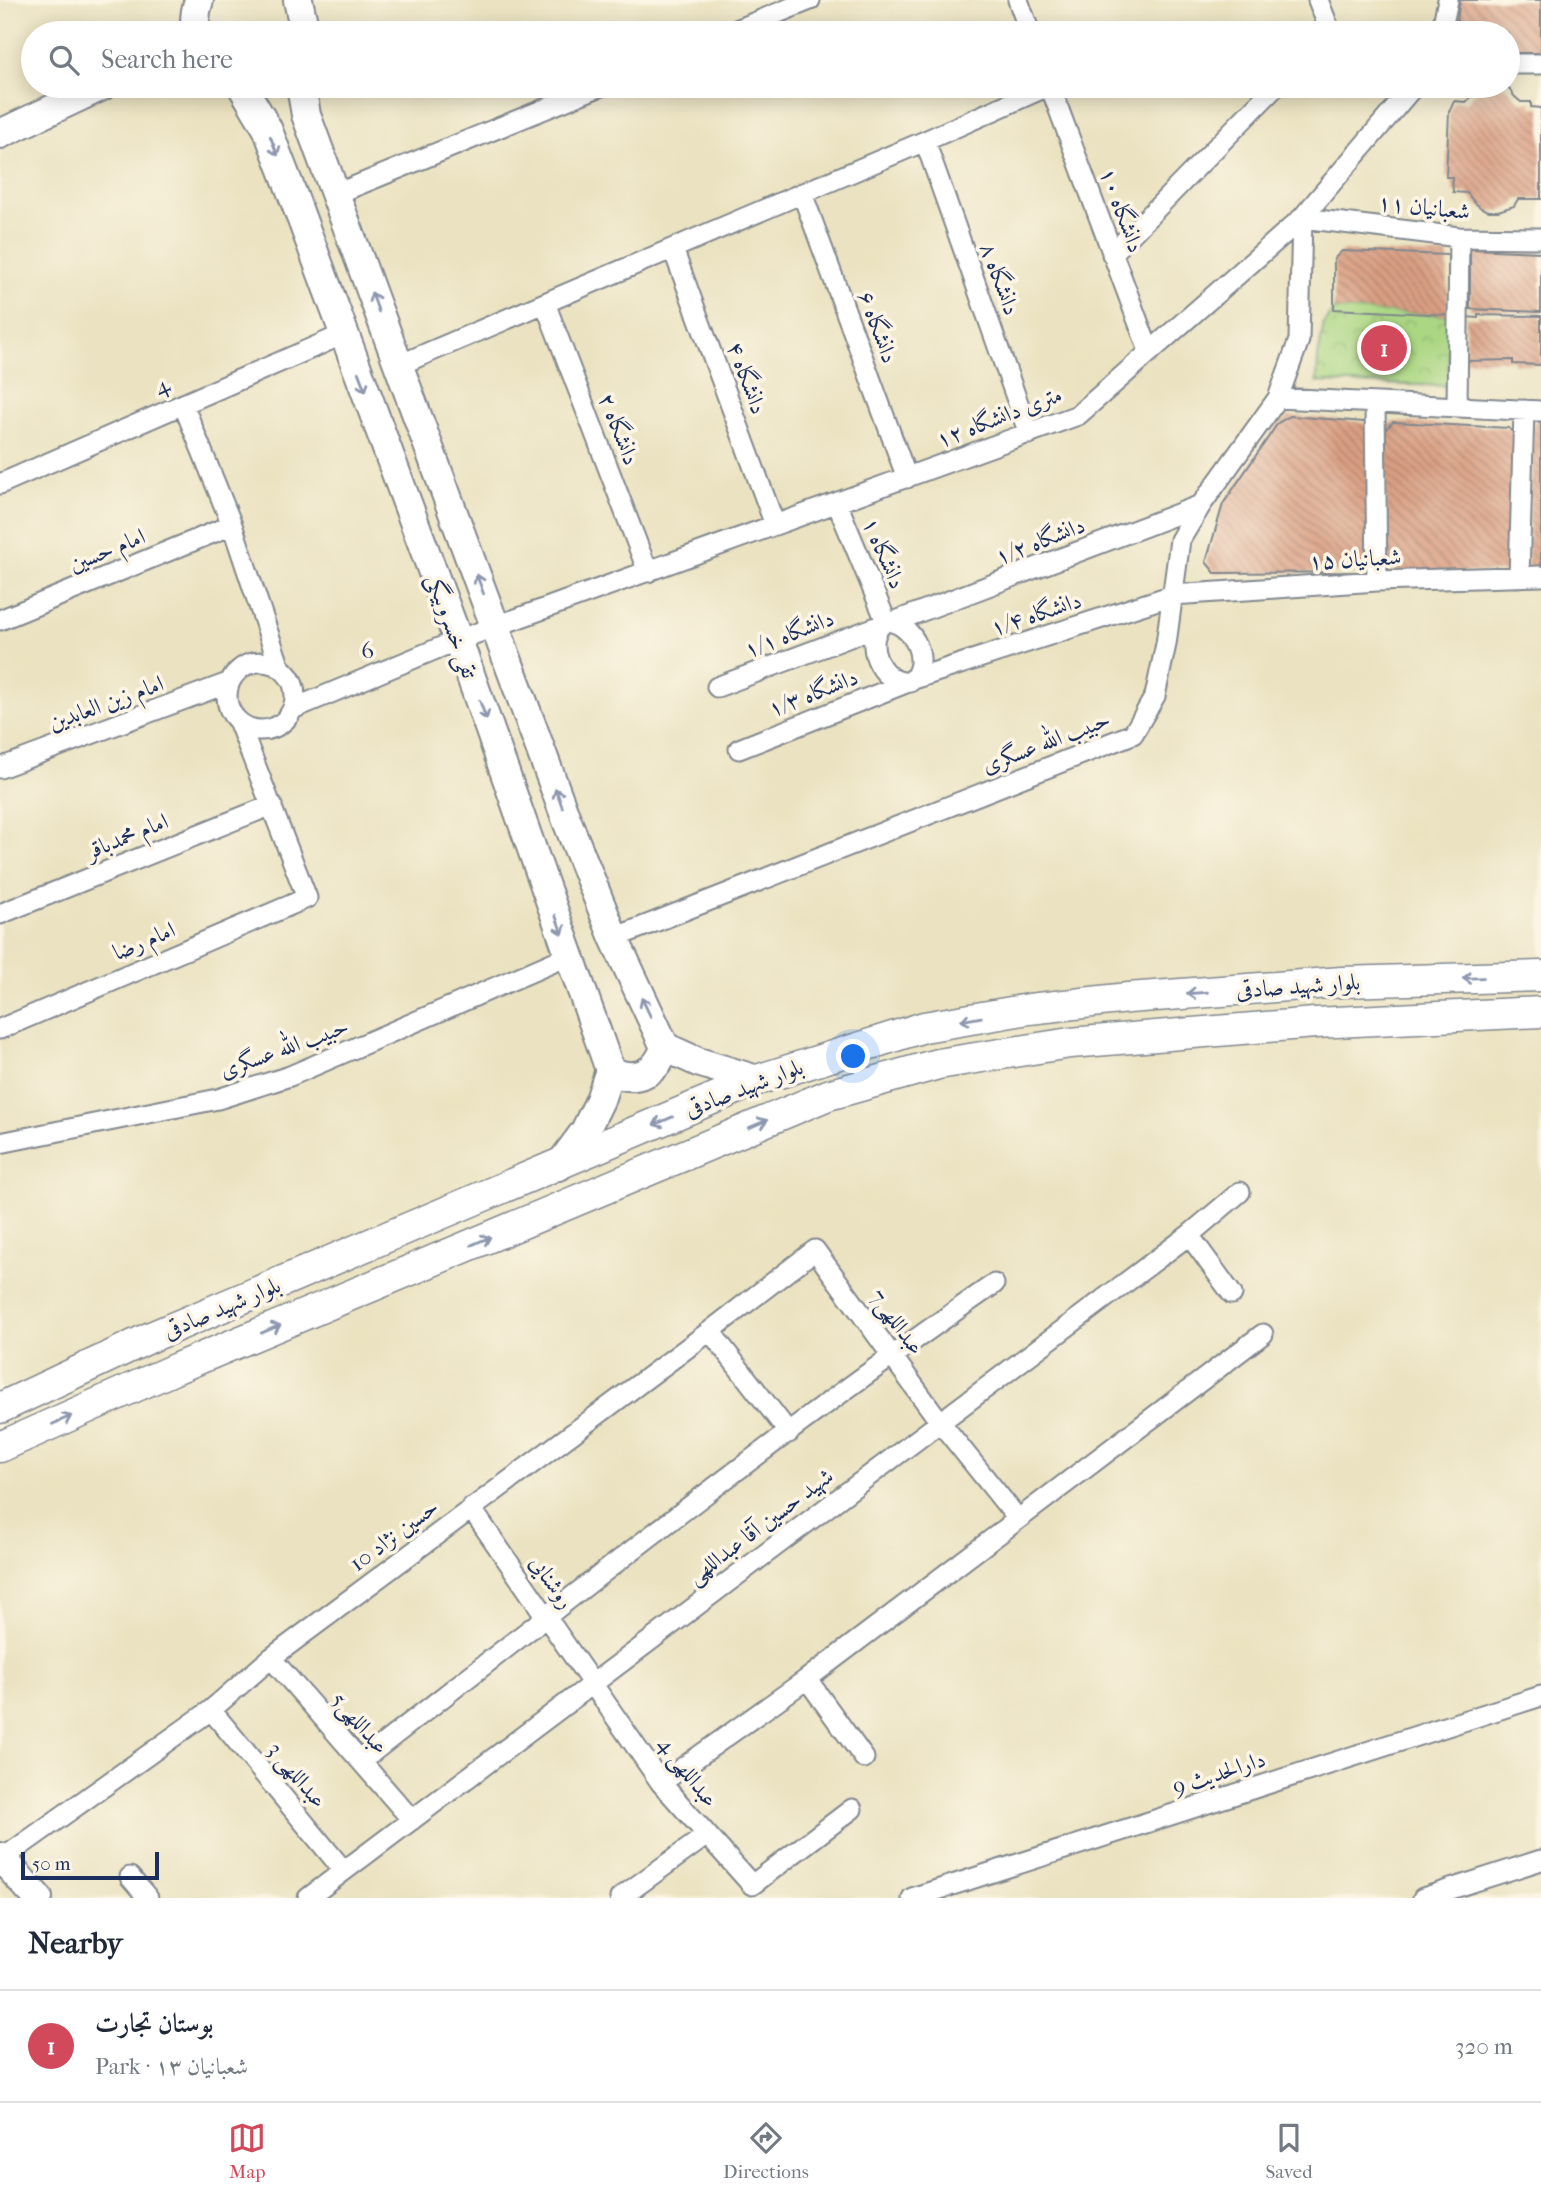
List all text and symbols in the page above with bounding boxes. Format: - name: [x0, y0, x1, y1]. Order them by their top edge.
- search box: [21, 21, 1520, 98]
- icon: search: [45, 41, 83, 79]
- text: Search here: [101, 44, 233, 75]
- one-way arrow: [268, 134, 281, 156]
- street label: دانشگاه ۱۰: [1094, 163, 1151, 256]
- street label: شعبانیان ۱۱: [1376, 189, 1472, 225]
- street label: دانشگاه ۸: [974, 239, 1026, 319]
- street label: دانشگاه ۶: [852, 287, 904, 367]
- one-way arrow: [368, 292, 380, 314]
- pin: 1: [1361, 322, 1407, 374]
- street label: دانشگاه ۴: [721, 338, 773, 418]
- street label: 4: [150, 370, 175, 401]
- one-way arrow: [356, 370, 369, 392]
- street label: ۱۲ متری دانشگاه: [932, 380, 1066, 453]
- street label: دانشگاه ۲: [593, 389, 646, 469]
- street label: دانشگاه ۱/۲: [991, 511, 1089, 570]
- street label: دانشگاه ۱: [857, 513, 912, 593]
- street label: امام حسین: [65, 522, 151, 583]
- street label: شعبانیان ۱۵: [1308, 543, 1402, 575]
- street label: تقی خسروبیگی: [418, 570, 484, 684]
- one-way arrow: [472, 574, 485, 596]
- street label: دانشگاه ۱/۴: [987, 586, 1085, 641]
- street label: دانشگاه ۱/۱: [740, 604, 838, 663]
- street label: 6: [356, 636, 378, 666]
- street label: دانشگاه ۱/۳: [764, 663, 862, 722]
- street label: امام زین العابدین: [45, 670, 169, 742]
- one-way arrow: [478, 699, 490, 721]
- street label: حبیب الله عسگری: [976, 700, 1115, 781]
- one-way arrow: [551, 787, 564, 809]
- street label: امام محمدباقر: [80, 807, 174, 871]
- one-way arrow: [554, 913, 566, 935]
- street label: امام رضا: [109, 916, 182, 972]
- street label: بلوار شهید صادقی: [1235, 968, 1361, 1005]
- one-way arrow: [1462, 971, 1485, 985]
- one-way arrow: [1186, 987, 1209, 1000]
- one-way arrow: [639, 997, 652, 1018]
- street label: حبیب الله عسگری: [214, 1007, 353, 1086]
- one-way arrow: [960, 1013, 983, 1026]
- your location: [836, 1039, 870, 1073]
- street label: بلوار شهید صادقی: [681, 1053, 807, 1124]
- one-way arrow: [652, 1115, 674, 1128]
- one-way arrow: [747, 1117, 769, 1130]
- one-way arrow: [470, 1234, 491, 1247]
- street label: بلوار شهید صادقی: [159, 1271, 285, 1346]
- street label: عبداللهی7: [863, 1284, 930, 1361]
- one-way arrow: [260, 1322, 281, 1335]
- one-way arrow: [51, 1413, 72, 1426]
- street label: شهید حسین آقا عبداللهی: [682, 1462, 840, 1591]
- street label: حسین نژاد 10: [344, 1493, 444, 1577]
- street label: روشنایی: [523, 1550, 580, 1615]
- street label: عبداللهی5: [324, 1686, 394, 1761]
- street label: عبداللهی 4: [651, 1731, 724, 1814]
- street label: عبداللهی 3: [260, 1736, 332, 1815]
- street label: دارالحدیث 9: [1169, 1745, 1269, 1802]
- scale bar: [21, 1849, 159, 1881]
- text: 50 m: [32, 1853, 71, 1875]
- text: Nearby: [28, 1926, 123, 1961]
- text: بوستان تجارت: [95, 2008, 214, 2039]
- text: 1: [47, 2033, 55, 2060]
- text: 320 m: [1455, 2033, 1513, 2060]
- text: Park · شعبانیان ۱۳: [95, 2053, 248, 2080]
- tab: Map: [228, 2119, 266, 2183]
- tab: Directions: [723, 2119, 809, 2183]
- tab: Saved: [1265, 2119, 1313, 2183]

